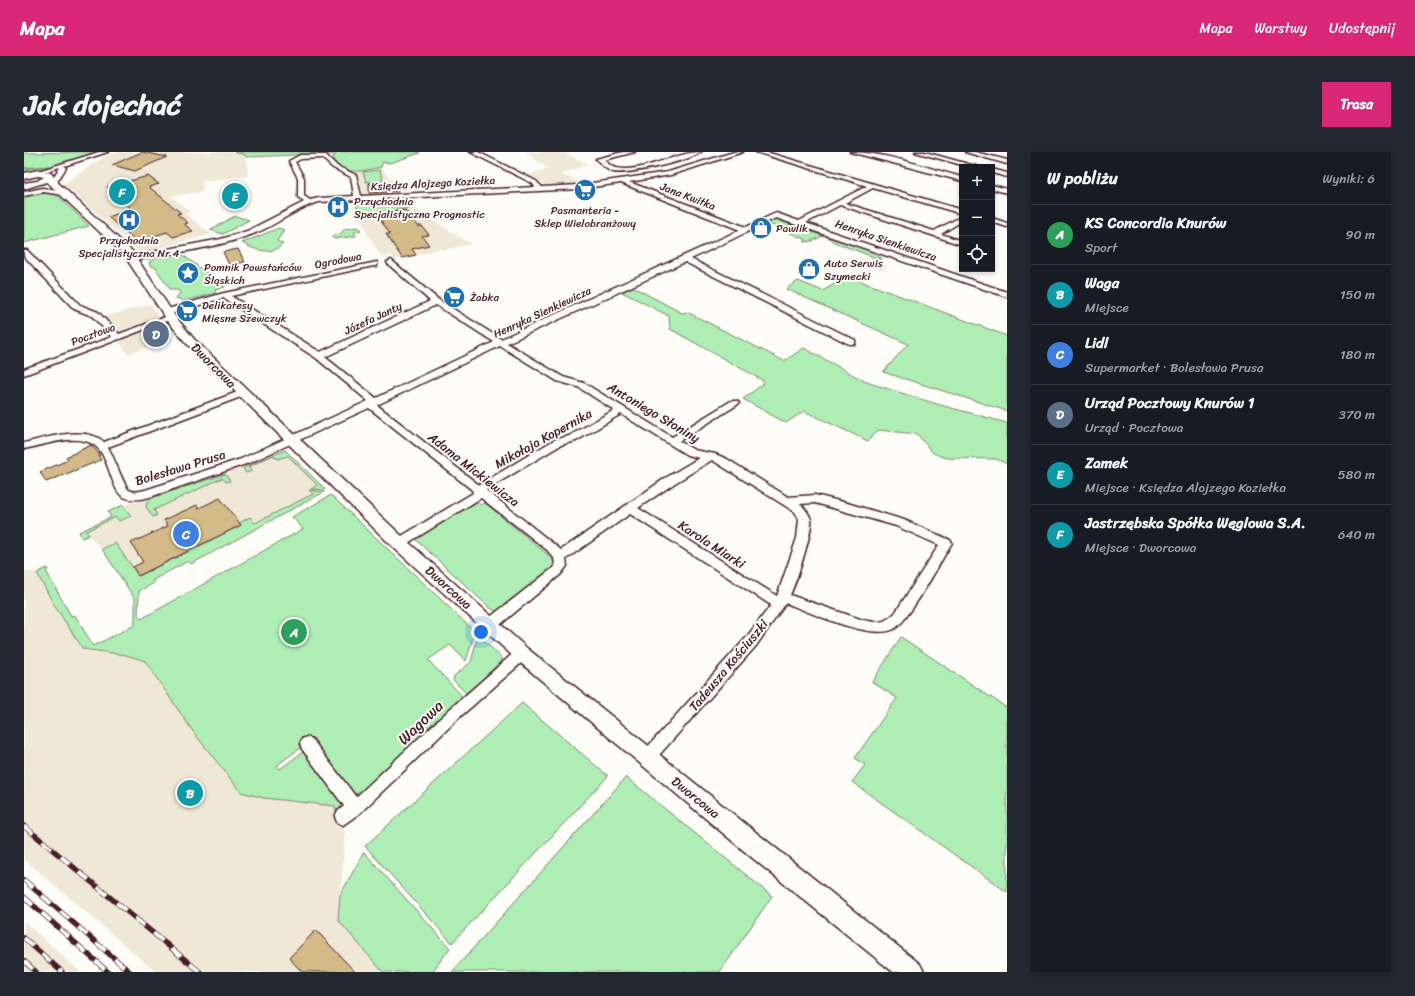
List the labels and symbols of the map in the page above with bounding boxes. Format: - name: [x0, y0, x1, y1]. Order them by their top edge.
- street label: Księdza Alojzego Koziełka: [370, 171, 496, 196]
- pin: F: [109, 177, 135, 207]
- supermarket icon: Pasmanteria - Sklep Wielobranżowy: [572, 177, 598, 203]
- street label: Jana Kwitka: [656, 177, 719, 216]
- pin: E: [222, 181, 248, 211]
- place label: Przychodnia Specjalistyczna Prognostic: [354, 192, 485, 224]
- hospital icon: Przychodnia Specjalistyczna Prognostic: [325, 194, 351, 220]
- place label: Pasmanteria - Sklep Wielobranżowy: [534, 201, 636, 233]
- hospital icon: Przychodnia Specjalistyczna Nr 4: [116, 207, 142, 233]
- street label: Henryka Sienkiewicza: [832, 214, 940, 267]
- shop icon: Pawlik: [748, 215, 774, 241]
- place label: Pawlik: [776, 219, 808, 238]
- place label: Przychodnia Specjalistyczna Nr 4: [79, 231, 180, 263]
- street label: Ogrodowa: [313, 247, 364, 274]
- place label: Auto Serwis Szymecki: [823, 254, 884, 286]
- shop icon: Auto Serwis Szymecki: [796, 256, 822, 282]
- place label: Pomnik Powstańców Śląskich: [204, 258, 302, 290]
- place icon: Pomnik Powstańców Śląskich: [175, 260, 201, 286]
- street label: Henryka Sienkiewicza: [490, 281, 595, 344]
- supermarket icon: Żabka: [441, 284, 467, 310]
- place label: Żabka: [470, 288, 499, 307]
- place label: Delikatesy Mięsne Szewczyk: [202, 296, 287, 328]
- street label: Józefa Janty: [340, 297, 406, 341]
- supermarket icon: Delikatesy Mięsne Szewczyk: [174, 298, 200, 324]
- street label: Pocztowa: [68, 317, 119, 351]
- pin: D: [143, 319, 169, 349]
- street label: Dworcowa: [185, 337, 242, 394]
- street label: Antoniego Słoniny: [602, 375, 705, 449]
- street label: Mikołaja Kopernika: [490, 402, 597, 475]
- street label: Adama Mickiewicza: [422, 425, 525, 513]
- street label: Bolesława Prusa: [132, 443, 229, 492]
- street label: Karola Miarki: [673, 514, 750, 575]
- pin: C: [173, 519, 199, 549]
- street label: Dworcowa: [420, 560, 478, 615]
- street label: Tadeusza Kościuszki: [683, 614, 774, 717]
- pin: A: [281, 617, 307, 647]
- your location: [471, 622, 491, 642]
- street label: Wagowa: [390, 693, 450, 752]
- street label: Dworcowa: [666, 770, 726, 825]
- pin: B: [177, 778, 203, 808]

